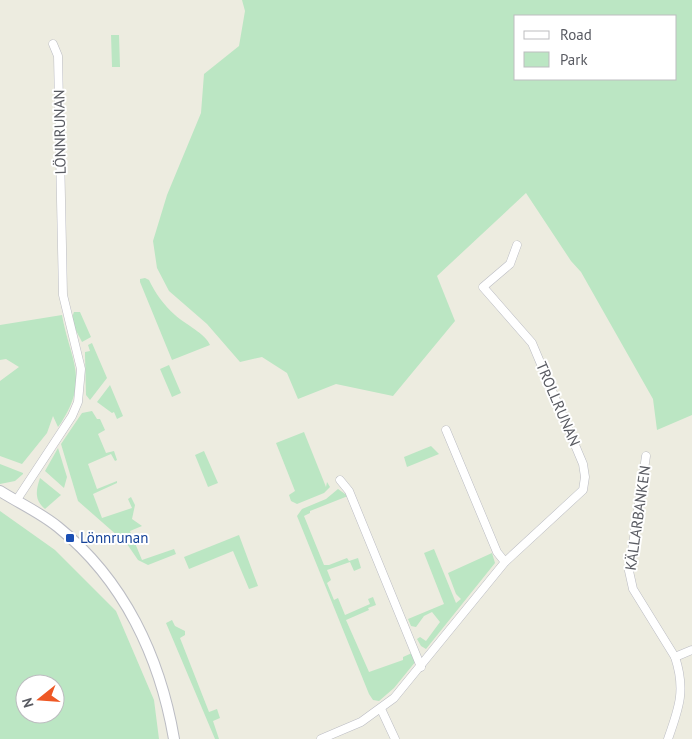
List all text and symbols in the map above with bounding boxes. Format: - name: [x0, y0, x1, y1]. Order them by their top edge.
- legend: [514, 15, 677, 80]
- text: Road: [560, 25, 592, 44]
- text: Park: [560, 50, 588, 69]
- street label: LÖNNRUNAN: [49, 89, 70, 175]
- street label: TROLLRUNAN: [532, 359, 585, 449]
- street label: KÄLLARBANKEN: [621, 464, 654, 572]
- place label: Lönnrunan: [80, 528, 148, 547]
- marker: Lönnrunan: [64, 532, 76, 544]
- north arrow: [15, 674, 65, 724]
- text: N: [18, 696, 38, 710]

